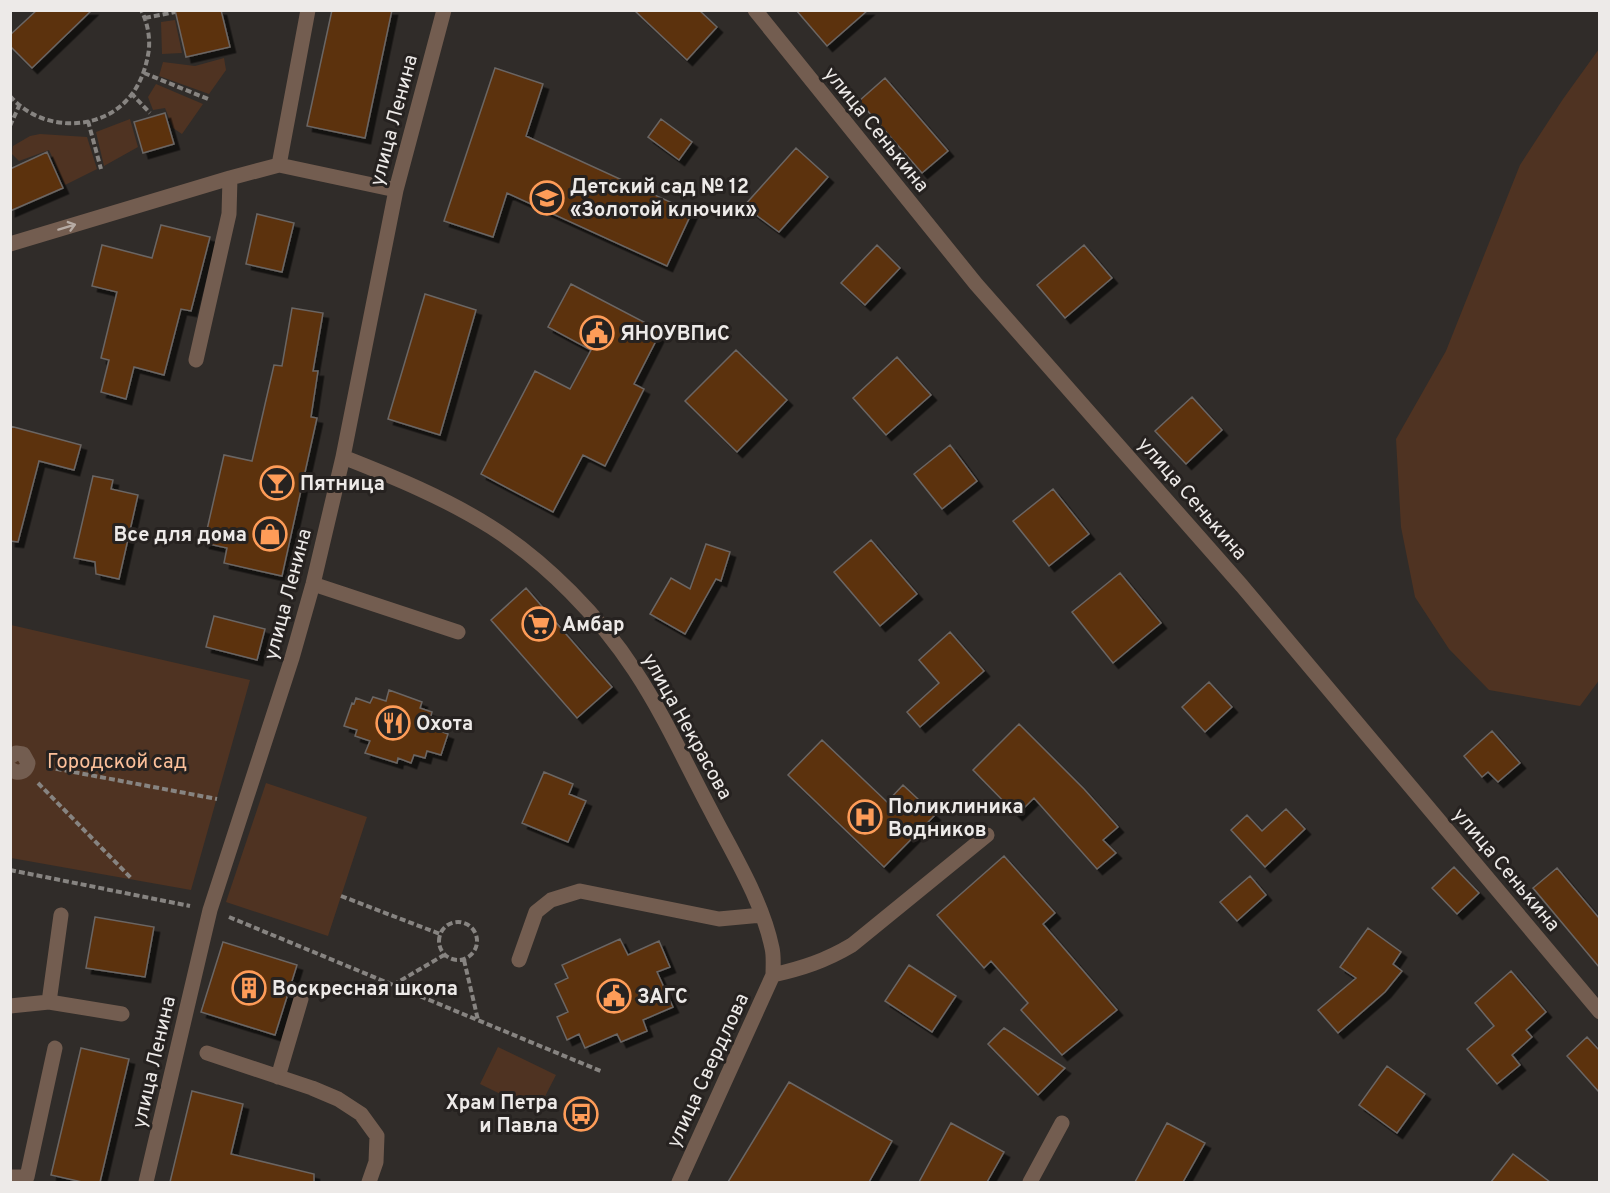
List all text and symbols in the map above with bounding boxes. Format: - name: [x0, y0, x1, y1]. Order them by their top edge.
- street label: улица Ленина: [365, 52, 425, 189]
- street label: улица Сенькина: [817, 62, 934, 198]
- place label: Детский сад № 12 «Золотой ключик»: [570, 175, 757, 224]
- school or university icon: Детский сад № 12 «Золотой ключик»: [529, 180, 565, 216]
- one-way arrow: [57, 221, 76, 232]
- public building icon: ЯНОУВПиС: [579, 315, 615, 351]
- place label: ЯНОУВПиС: [620, 322, 730, 348]
- street label: улица Сенькина: [1131, 433, 1252, 566]
- bar icon: Пятница: [259, 465, 295, 501]
- place label: Пятница: [300, 472, 385, 498]
- shop icon: Все для дома: [252, 516, 288, 552]
- place label: Все для дома: [113, 523, 247, 549]
- street label: улица Ленина: [259, 526, 319, 663]
- supermarket icon: Амбар: [521, 606, 557, 642]
- place label: Амбар: [562, 613, 624, 639]
- street label: улица Некрасова: [635, 649, 737, 805]
- restaurant icon: Охота: [375, 705, 411, 741]
- place label: Охота: [416, 712, 473, 738]
- park label: Городской сад: [47, 750, 187, 776]
- place label: Поликлиника Водников: [888, 795, 1024, 844]
- hospital icon: Поликлиника Водников: [847, 799, 883, 835]
- street label: улица Сенькина: [1446, 803, 1565, 938]
- building icon: Воскресная школа: [231, 970, 267, 1006]
- place label: Воскресная школа: [272, 977, 458, 1003]
- public building icon: ЗАГС: [596, 978, 632, 1014]
- place label: ЗАГС: [637, 985, 688, 1011]
- street label: улица Свердлова: [662, 989, 756, 1152]
- street label: улица Ленина: [127, 994, 183, 1131]
- place label: Храм Петра и Павла: [445, 1091, 558, 1140]
- bus stop icon: Храм Петра и Павла: [563, 1096, 599, 1132]

